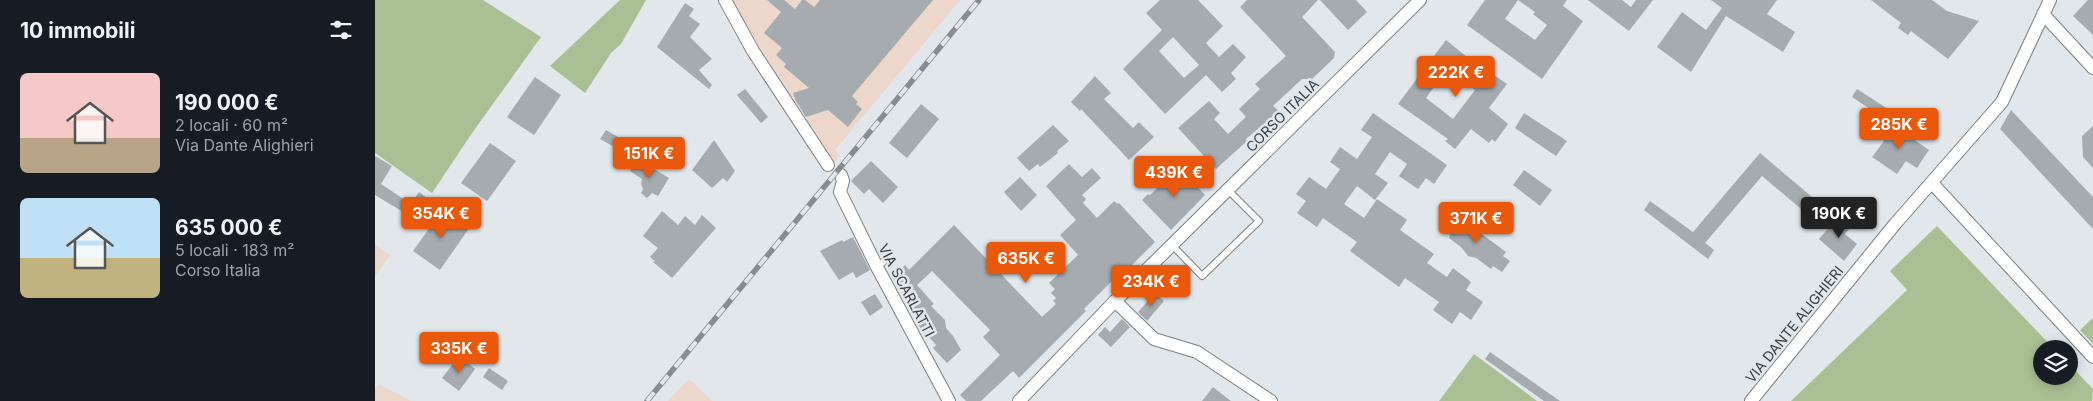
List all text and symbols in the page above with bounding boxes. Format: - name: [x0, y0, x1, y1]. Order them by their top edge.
- icon: filters: [327, 16, 355, 44]
- text: 10 immobili: [20, 18, 135, 43]
- pin: 222K €: [1415, 56, 1497, 98]
- text: 222K €: [1428, 62, 1484, 82]
- street label: CORSO ITALIA: [1242, 75, 1322, 155]
- text: 190 000 €: [175, 90, 279, 115]
- icon: home: [60, 93, 120, 153]
- pin: 285K €: [1858, 108, 1940, 150]
- text: 285K €: [1871, 114, 1927, 134]
- text: 2 locali · 60 m²: [175, 115, 288, 135]
- text: Via Dante Alighieri: [175, 135, 314, 155]
- pin: 151K €: [608, 136, 690, 179]
- text: 151K €: [624, 143, 674, 163]
- pin: 439K €: [1133, 156, 1215, 198]
- text: 439K €: [1145, 162, 1203, 182]
- pin: 354K €: [400, 196, 482, 239]
- pin: 190K €: [1798, 196, 1880, 239]
- pin: 371K €: [1435, 202, 1517, 244]
- text: 354K €: [412, 203, 470, 223]
- text: 190K €: [1812, 203, 1866, 223]
- text: 371K €: [1450, 208, 1502, 228]
- text: 635 000 €: [175, 215, 282, 240]
- icon: home: [60, 218, 120, 278]
- text: 5 locali · 183 m²: [175, 240, 294, 260]
- street label: VIA SCARLATTI: [875, 241, 939, 339]
- pin: 635K €: [985, 242, 1067, 284]
- text: 635K €: [997, 248, 1055, 268]
- text: Corso Italia: [175, 260, 260, 280]
- street label: VIA DANTE ALIGHIERI: [1742, 262, 1846, 386]
- pin: 234K €: [1110, 264, 1192, 307]
- text: 234K €: [1122, 271, 1180, 291]
- pin: 335K €: [418, 332, 500, 374]
- text: 335K €: [430, 338, 488, 358]
- map controls: [2033, 340, 2078, 385]
- button: layers: [2033, 340, 2078, 385]

